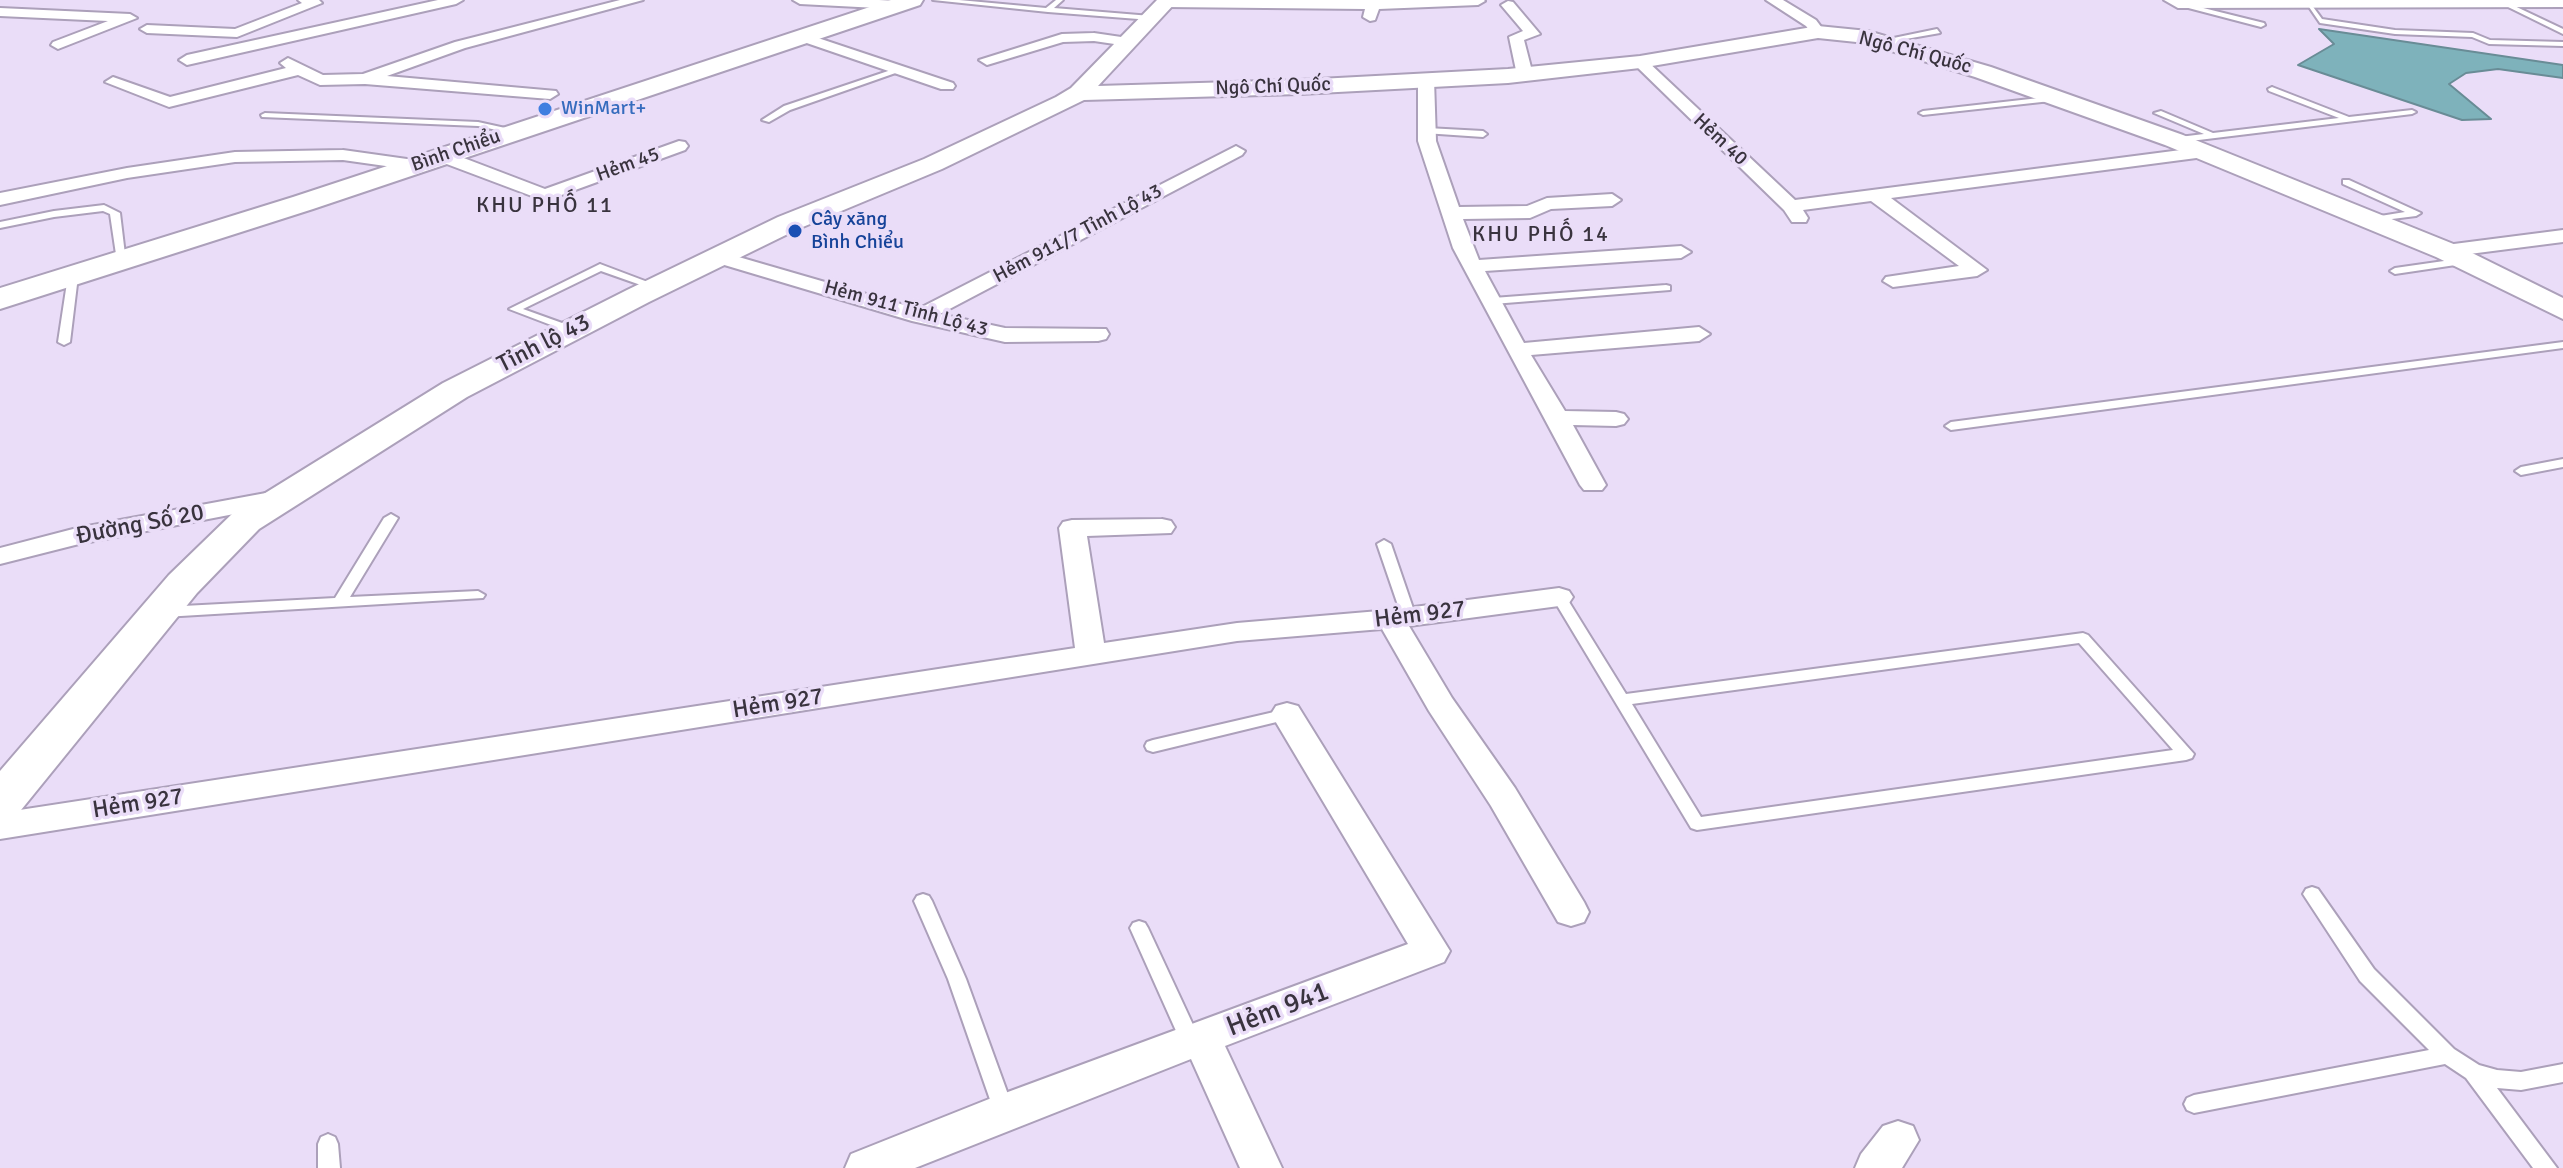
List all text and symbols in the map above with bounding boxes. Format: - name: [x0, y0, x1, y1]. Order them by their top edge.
- street label: Ngô Chí Quốc: [1856, 26, 1974, 80]
- street label: Ngô Chí Quốc: [1215, 73, 1331, 101]
- place label: WinMart+: [561, 97, 646, 121]
- marker: WinMart+: [536, 100, 554, 118]
- street label: Hẻm 40: [1688, 109, 1752, 171]
- street label: Bình Chiểu: [408, 125, 504, 177]
- street label: Hẻm 45: [593, 143, 663, 187]
- street label: Hẻm 911/7 Tỉnh Lộ 43: [990, 179, 1166, 289]
- district label: KHU PHỐ 11: [476, 193, 614, 219]
- place label: Cây xăng Bình Chiểu: [811, 208, 904, 255]
- marker: Cây xăng Bình Chiểu: [786, 222, 804, 240]
- district label: KHU PHỐ 14: [1472, 222, 1610, 248]
- street label: Hẻm 911 Tỉnh Lộ 43: [822, 276, 990, 342]
- street label: Tỉnh lộ 43: [493, 308, 595, 380]
- street label: Đường Số 20: [74, 498, 206, 552]
- street label: Hẻm 927: [1373, 595, 1467, 635]
- street label: Hẻm 927: [731, 683, 825, 725]
- street label: Hẻm 927: [91, 783, 185, 825]
- street label: Hẻm 941: [1222, 975, 1334, 1045]

